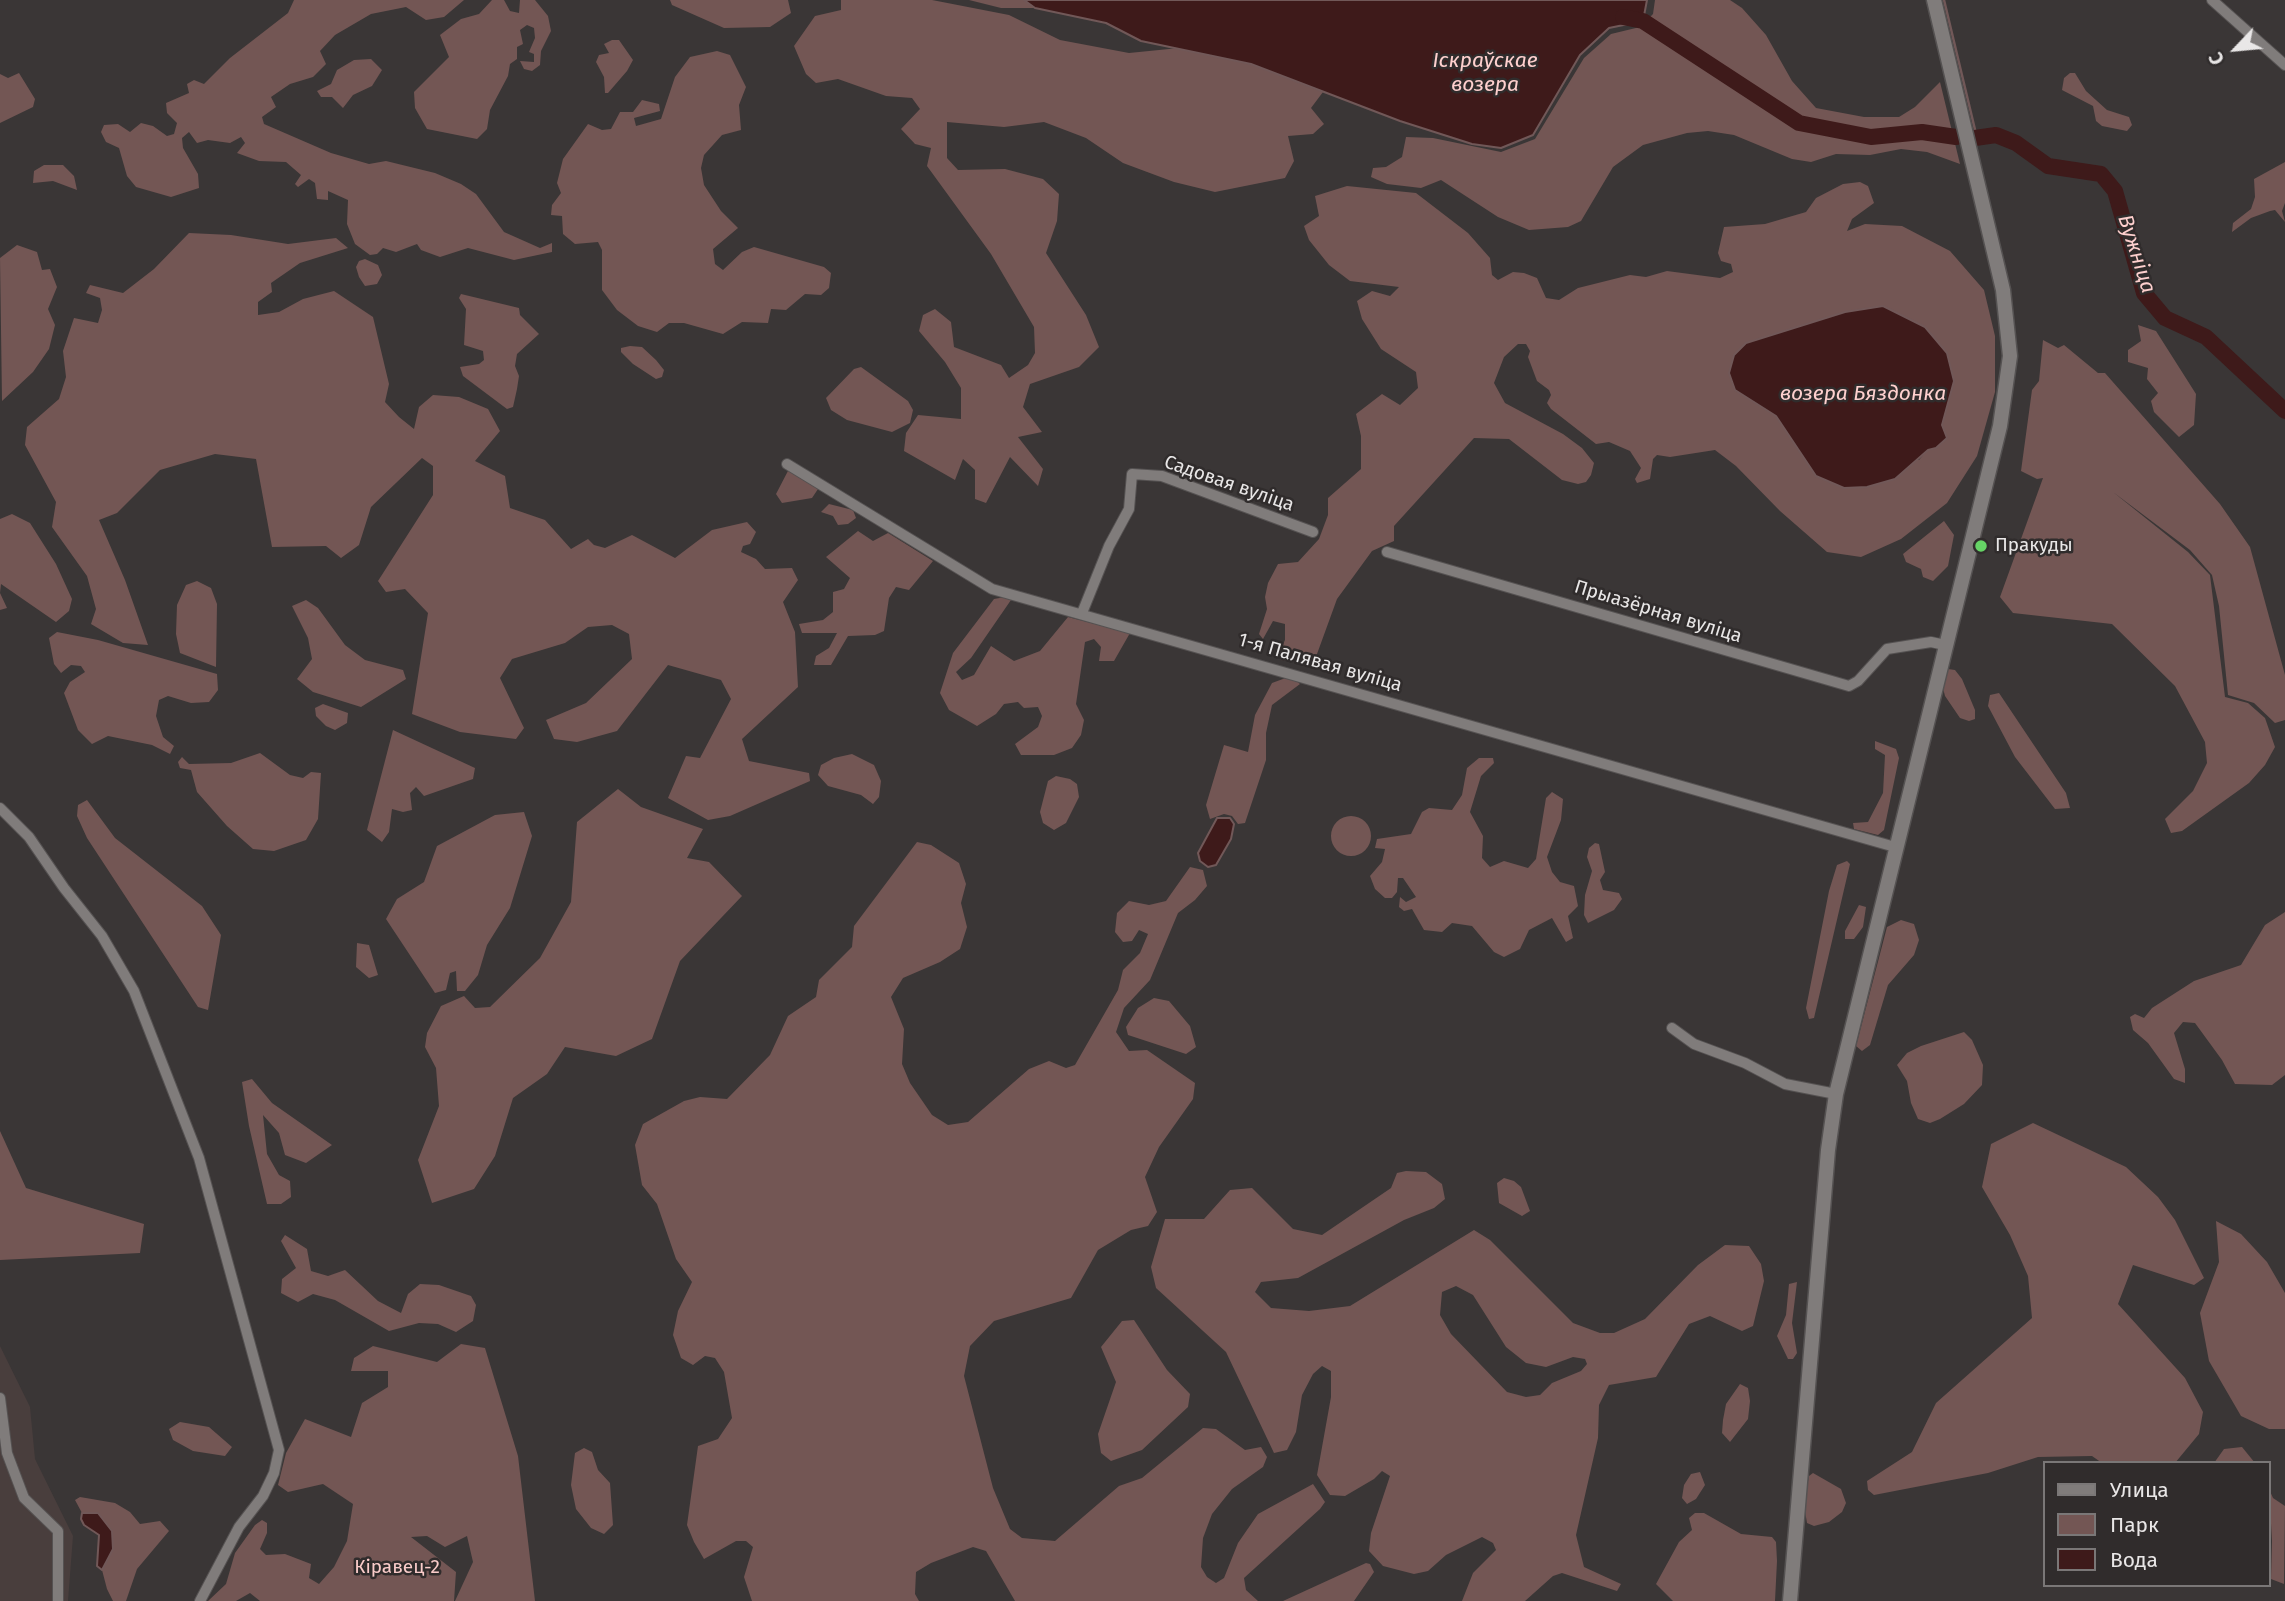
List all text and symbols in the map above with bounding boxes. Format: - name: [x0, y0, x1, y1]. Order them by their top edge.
- north arrow: [2201, 14, 2271, 84]
- water label: Іскраўскае возера: [1432, 48, 1538, 98]
- text: С: [2204, 48, 2229, 68]
- water label: Вужніца: [2112, 212, 2160, 296]
- water label: возера Бяздонка: [1780, 381, 1946, 407]
- street label: Садовая вуліца: [1161, 451, 1297, 517]
- place label: Пракуды: [1995, 535, 2073, 557]
- marker: Пракуды: [1973, 538, 1989, 554]
- street label: Прыазёрная вуліца: [1572, 576, 1744, 648]
- street label: 1-я Палявая вуліца: [1235, 629, 1405, 697]
- legend: [2044, 1461, 2271, 1587]
- text: Улица: [2110, 1477, 2169, 1503]
- text: Парк: [2110, 1512, 2159, 1538]
- text: Вода: [2110, 1547, 2158, 1573]
- park label: Кіравец-2: [354, 1557, 440, 1579]

